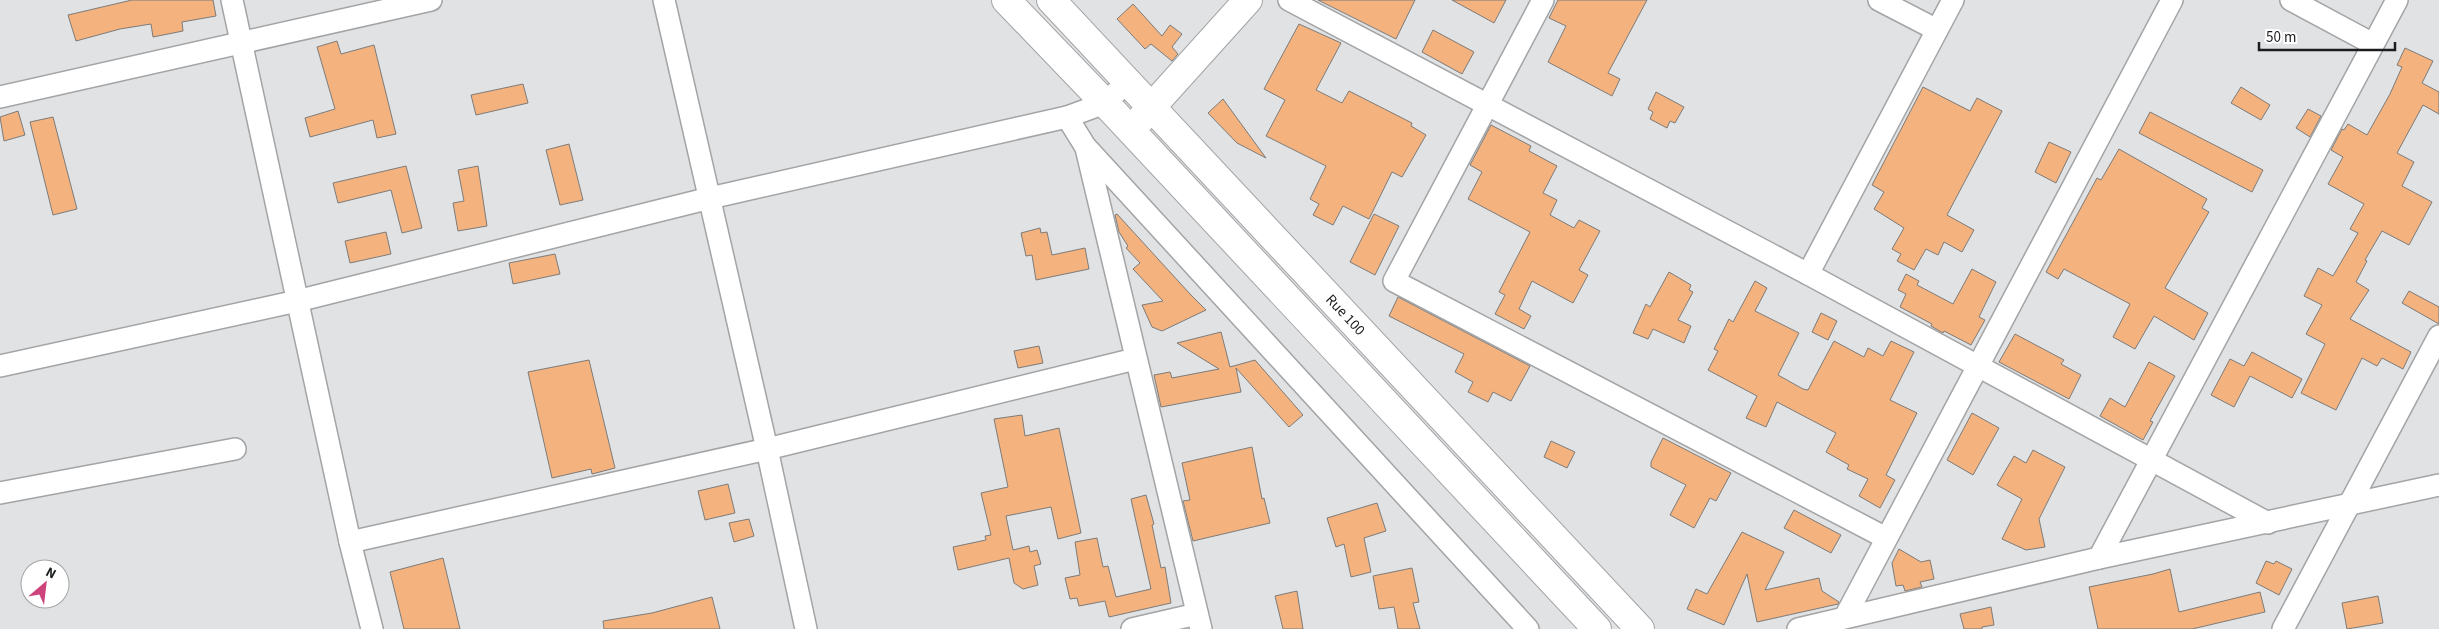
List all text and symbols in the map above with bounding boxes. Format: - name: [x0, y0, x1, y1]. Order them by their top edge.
- scale bar: [2259, 20, 2395, 52]
- text: 50 m: [2266, 27, 2296, 48]
- street label: Rue 100: [1321, 289, 1370, 340]
- north arrow: [20, 559, 70, 609]
- text: N: [42, 562, 59, 584]

